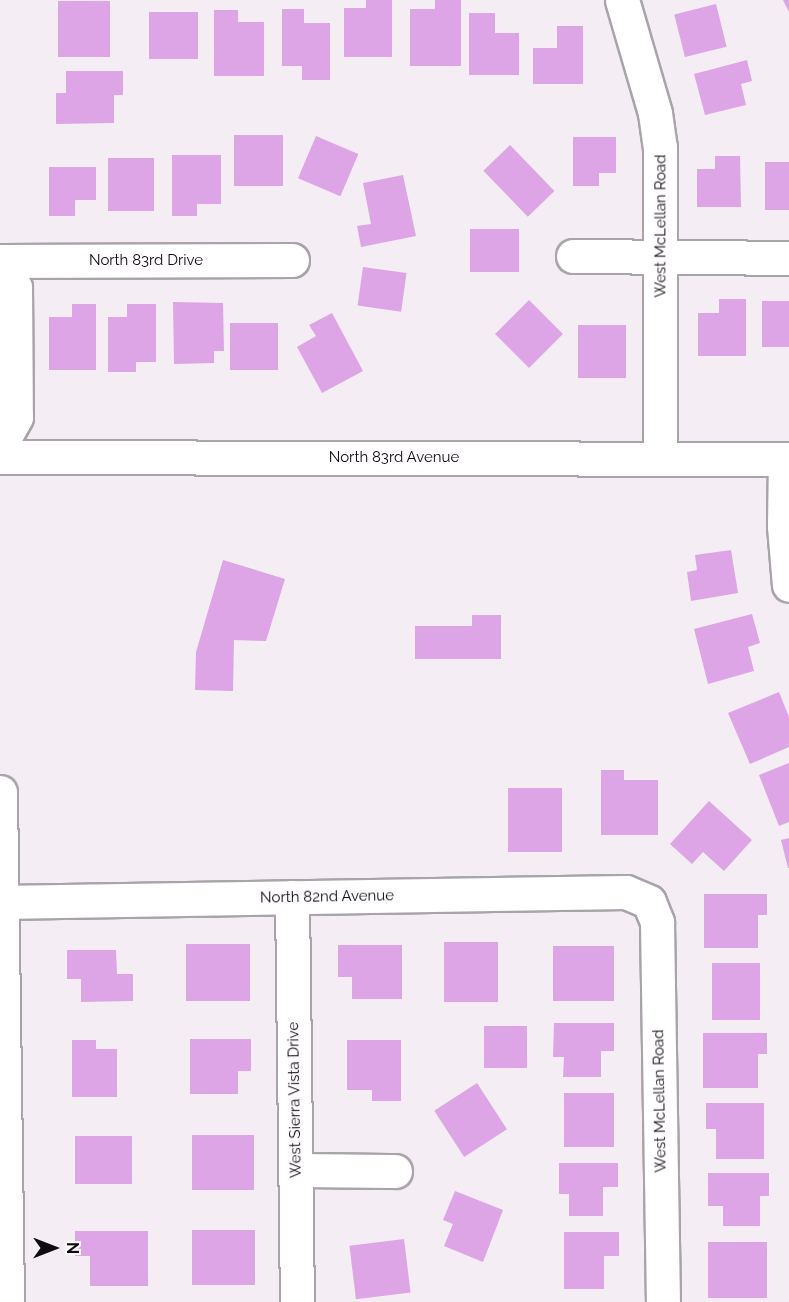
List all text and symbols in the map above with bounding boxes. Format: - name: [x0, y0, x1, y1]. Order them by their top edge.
- street label: West McLellan Road: [652, 154, 670, 298]
- street label: North 83rd Drive: [89, 252, 203, 270]
- street label: North 83rd Avenue: [329, 449, 459, 467]
- street label: North 82nd Avenue: [260, 887, 394, 907]
- street label: West Sierra Vista Drive: [285, 1021, 305, 1179]
- street label: West McLellan Road: [650, 1029, 670, 1173]
- north arrow: [24, 1218, 84, 1278]
- text: N: [63, 1242, 82, 1254]

